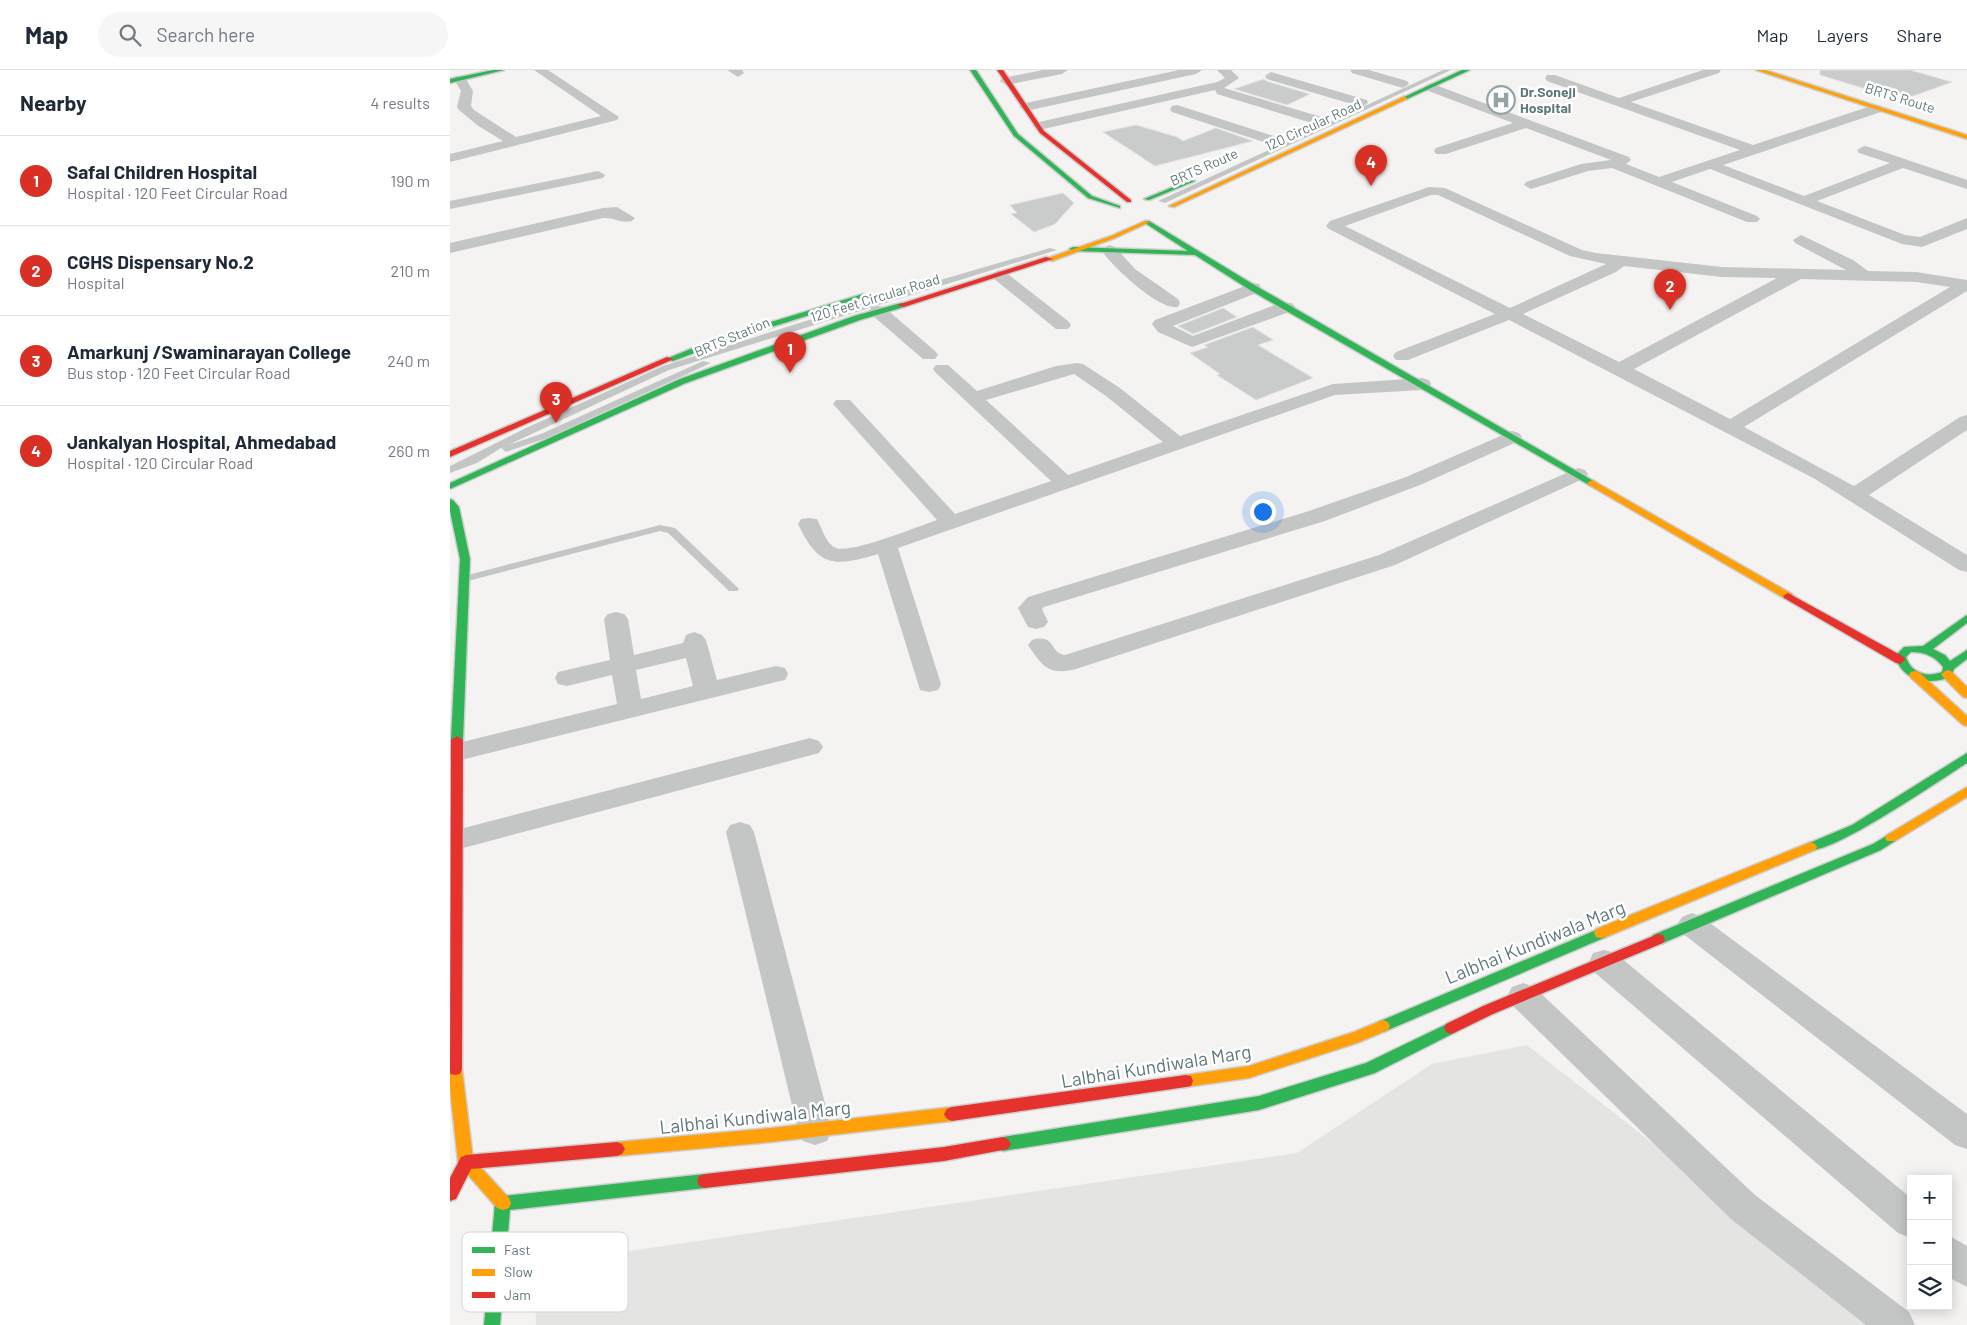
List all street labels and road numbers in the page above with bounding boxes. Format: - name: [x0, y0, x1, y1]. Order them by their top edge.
- street label: BRTS Route: [1863, 79, 1937, 116]
- street label: 120 Circular Road: [1262, 95, 1364, 154]
- street label: BRTS Route: [1167, 144, 1240, 189]
- street label: 120 Feet Circular Road: [808, 270, 942, 325]
- street label: BRTS Station: [691, 313, 772, 360]
- street label: Lalbhai Kundiwala Marg: [1441, 895, 1628, 988]
- street label: Lalbhai Kundiwala Marg: [1059, 1039, 1253, 1092]
- street label: Lalbhai Kundiwala Marg: [658, 1095, 852, 1138]

